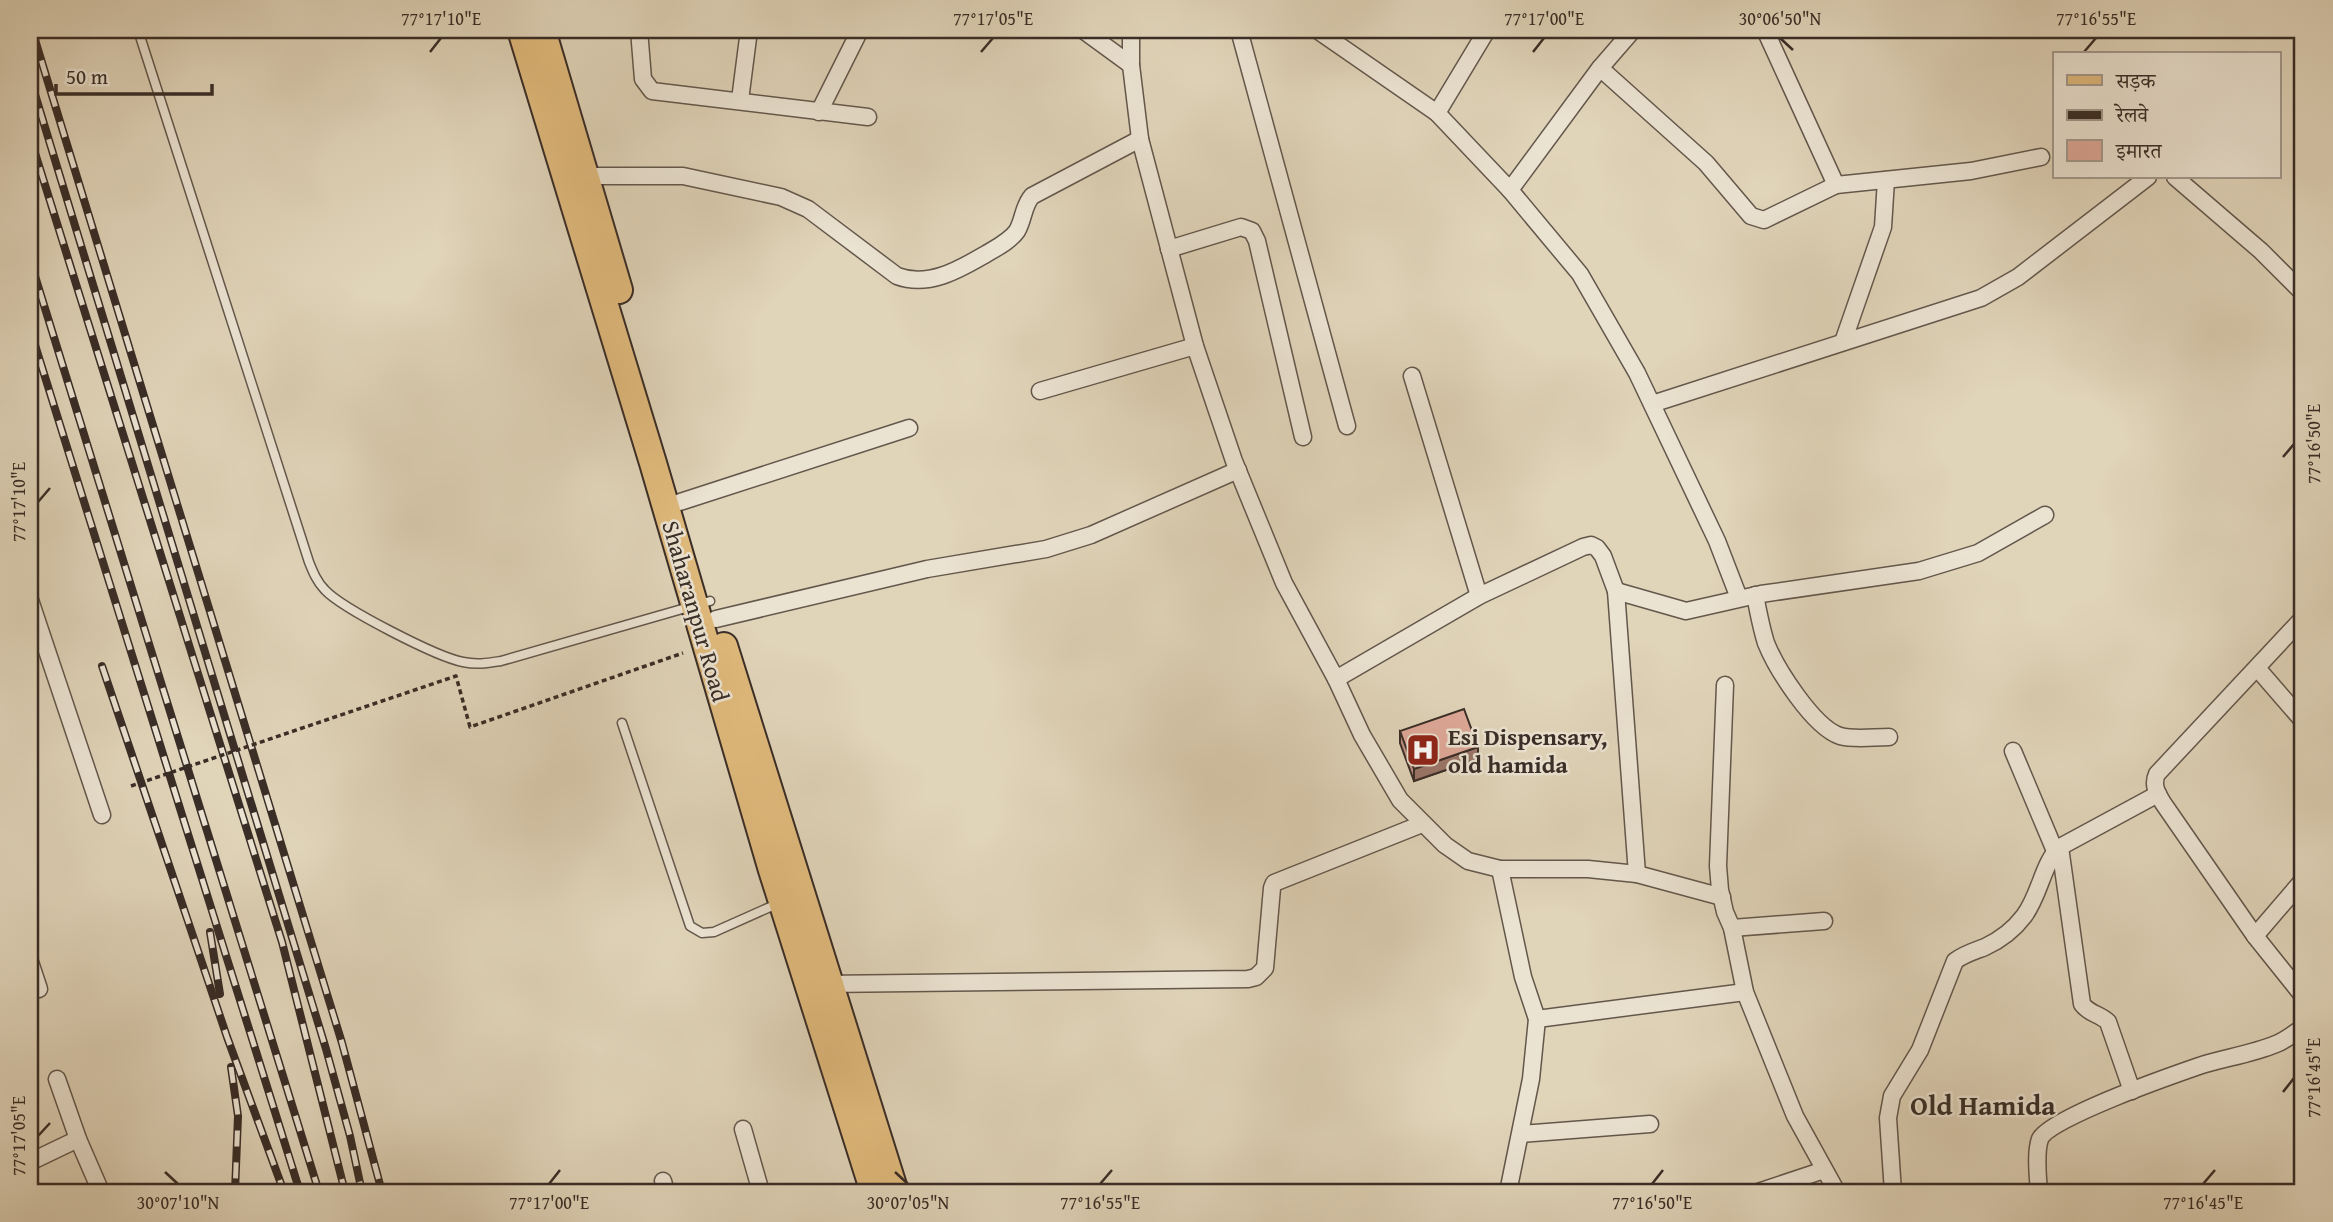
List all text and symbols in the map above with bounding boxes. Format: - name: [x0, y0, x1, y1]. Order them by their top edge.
- text: 77°17'10"E: [401, 5, 481, 32]
- text: 77°17'05"E: [953, 5, 1033, 32]
- text: 77°17'00"E: [1504, 5, 1584, 32]
- text: 30°06'50"N: [1739, 5, 1822, 32]
- text: 77°16'55"E: [2056, 5, 2136, 32]
- scale bar: [56, 52, 212, 96]
- legend: [2053, 52, 2280, 178]
- text: 50 m: [66, 61, 108, 92]
- text: सड़क: [2115, 65, 2156, 96]
- text: रेलवे: [2113, 99, 2150, 130]
- text: इमारत: [2115, 135, 2163, 166]
- text: 77°16'50"E: [2300, 404, 2327, 484]
- text: 77°17'10"E: [5, 462, 32, 542]
- street label: Shaharanpur Road: [653, 516, 739, 706]
- place label: Esi Dispensary, old hamida: [1448, 719, 1607, 782]
- hospital icon: Esi Dispensary, old hamida: [1404, 731, 1442, 769]
- text: 77°16'45"E: [2300, 1038, 2327, 1118]
- district label: Old Hamida: [1910, 1084, 2056, 1125]
- text: 77°17'05"E: [5, 1096, 32, 1176]
- text: 30°07'10"N: [137, 1189, 220, 1216]
- text: 77°17'00"E: [509, 1189, 589, 1216]
- text: 30°07'05"N: [867, 1189, 950, 1216]
- text: 77°16'55"E: [1060, 1189, 1140, 1216]
- text: 77°16'50"E: [1612, 1189, 1692, 1216]
- text: 77°16'45"E: [2163, 1189, 2243, 1216]

